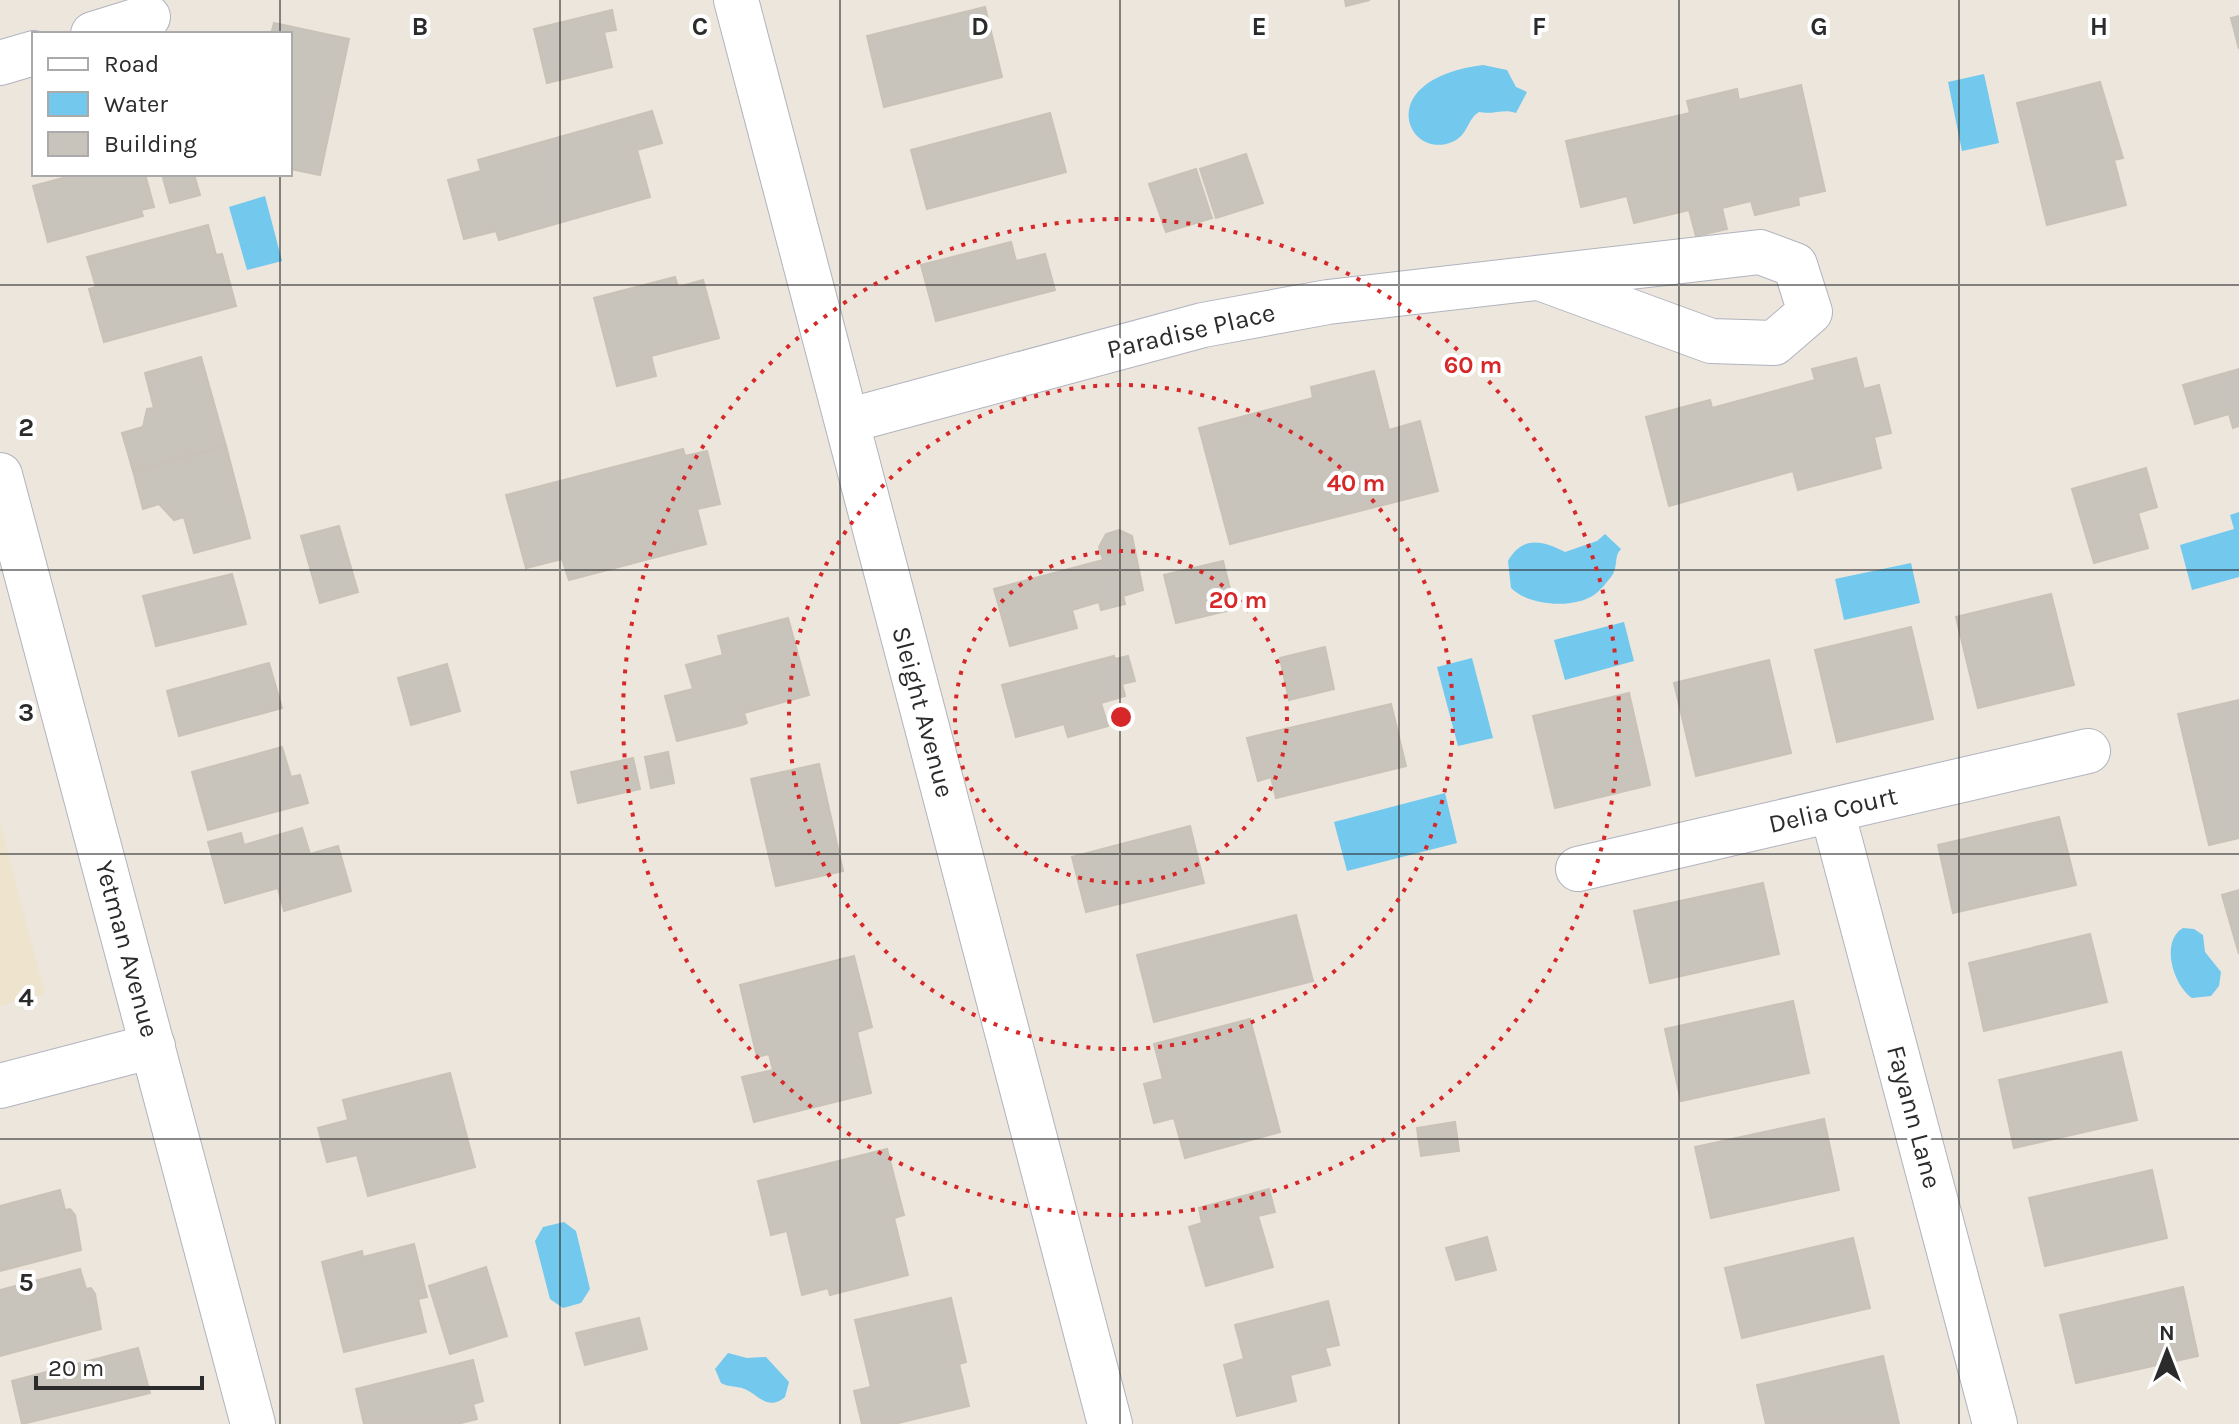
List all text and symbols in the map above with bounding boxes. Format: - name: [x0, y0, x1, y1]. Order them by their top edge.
- text: B: [412, 11, 428, 42]
- text: C: [692, 11, 708, 42]
- text: D: [971, 11, 989, 42]
- text: E: [1251, 11, 1267, 42]
- text: F: [1532, 11, 1546, 42]
- text: G: [1810, 11, 1828, 42]
- text: H: [2090, 11, 2108, 42]
- legend: [32, 32, 292, 176]
- text: Road: [104, 50, 159, 78]
- text: Water: [104, 90, 168, 118]
- text: Building: [104, 130, 197, 158]
- street label: Paradise Place: [1104, 297, 1278, 365]
- text: 60 m: [1444, 351, 1502, 379]
- text: 2: [18, 412, 34, 443]
- text: 40 m: [1327, 469, 1385, 497]
- text: 20 m: [1209, 586, 1267, 614]
- street label: Sleight Avenue: [885, 623, 961, 801]
- text: 3: [18, 697, 34, 728]
- centre of rings: [1107, 703, 1135, 731]
- street label: Delia Court: [1766, 780, 1901, 840]
- street label: Yetman Avenue: [89, 857, 165, 1041]
- text: 4: [18, 982, 34, 1013]
- street label: Fayann Lane: [1880, 1042, 1948, 1192]
- text: 5: [18, 1267, 34, 1298]
- north arrow: [2127, 1312, 2207, 1392]
- text: N: [2159, 1320, 2175, 1346]
- scale bar: [36, 1340, 202, 1390]
- text: 20 m: [48, 1354, 104, 1382]

